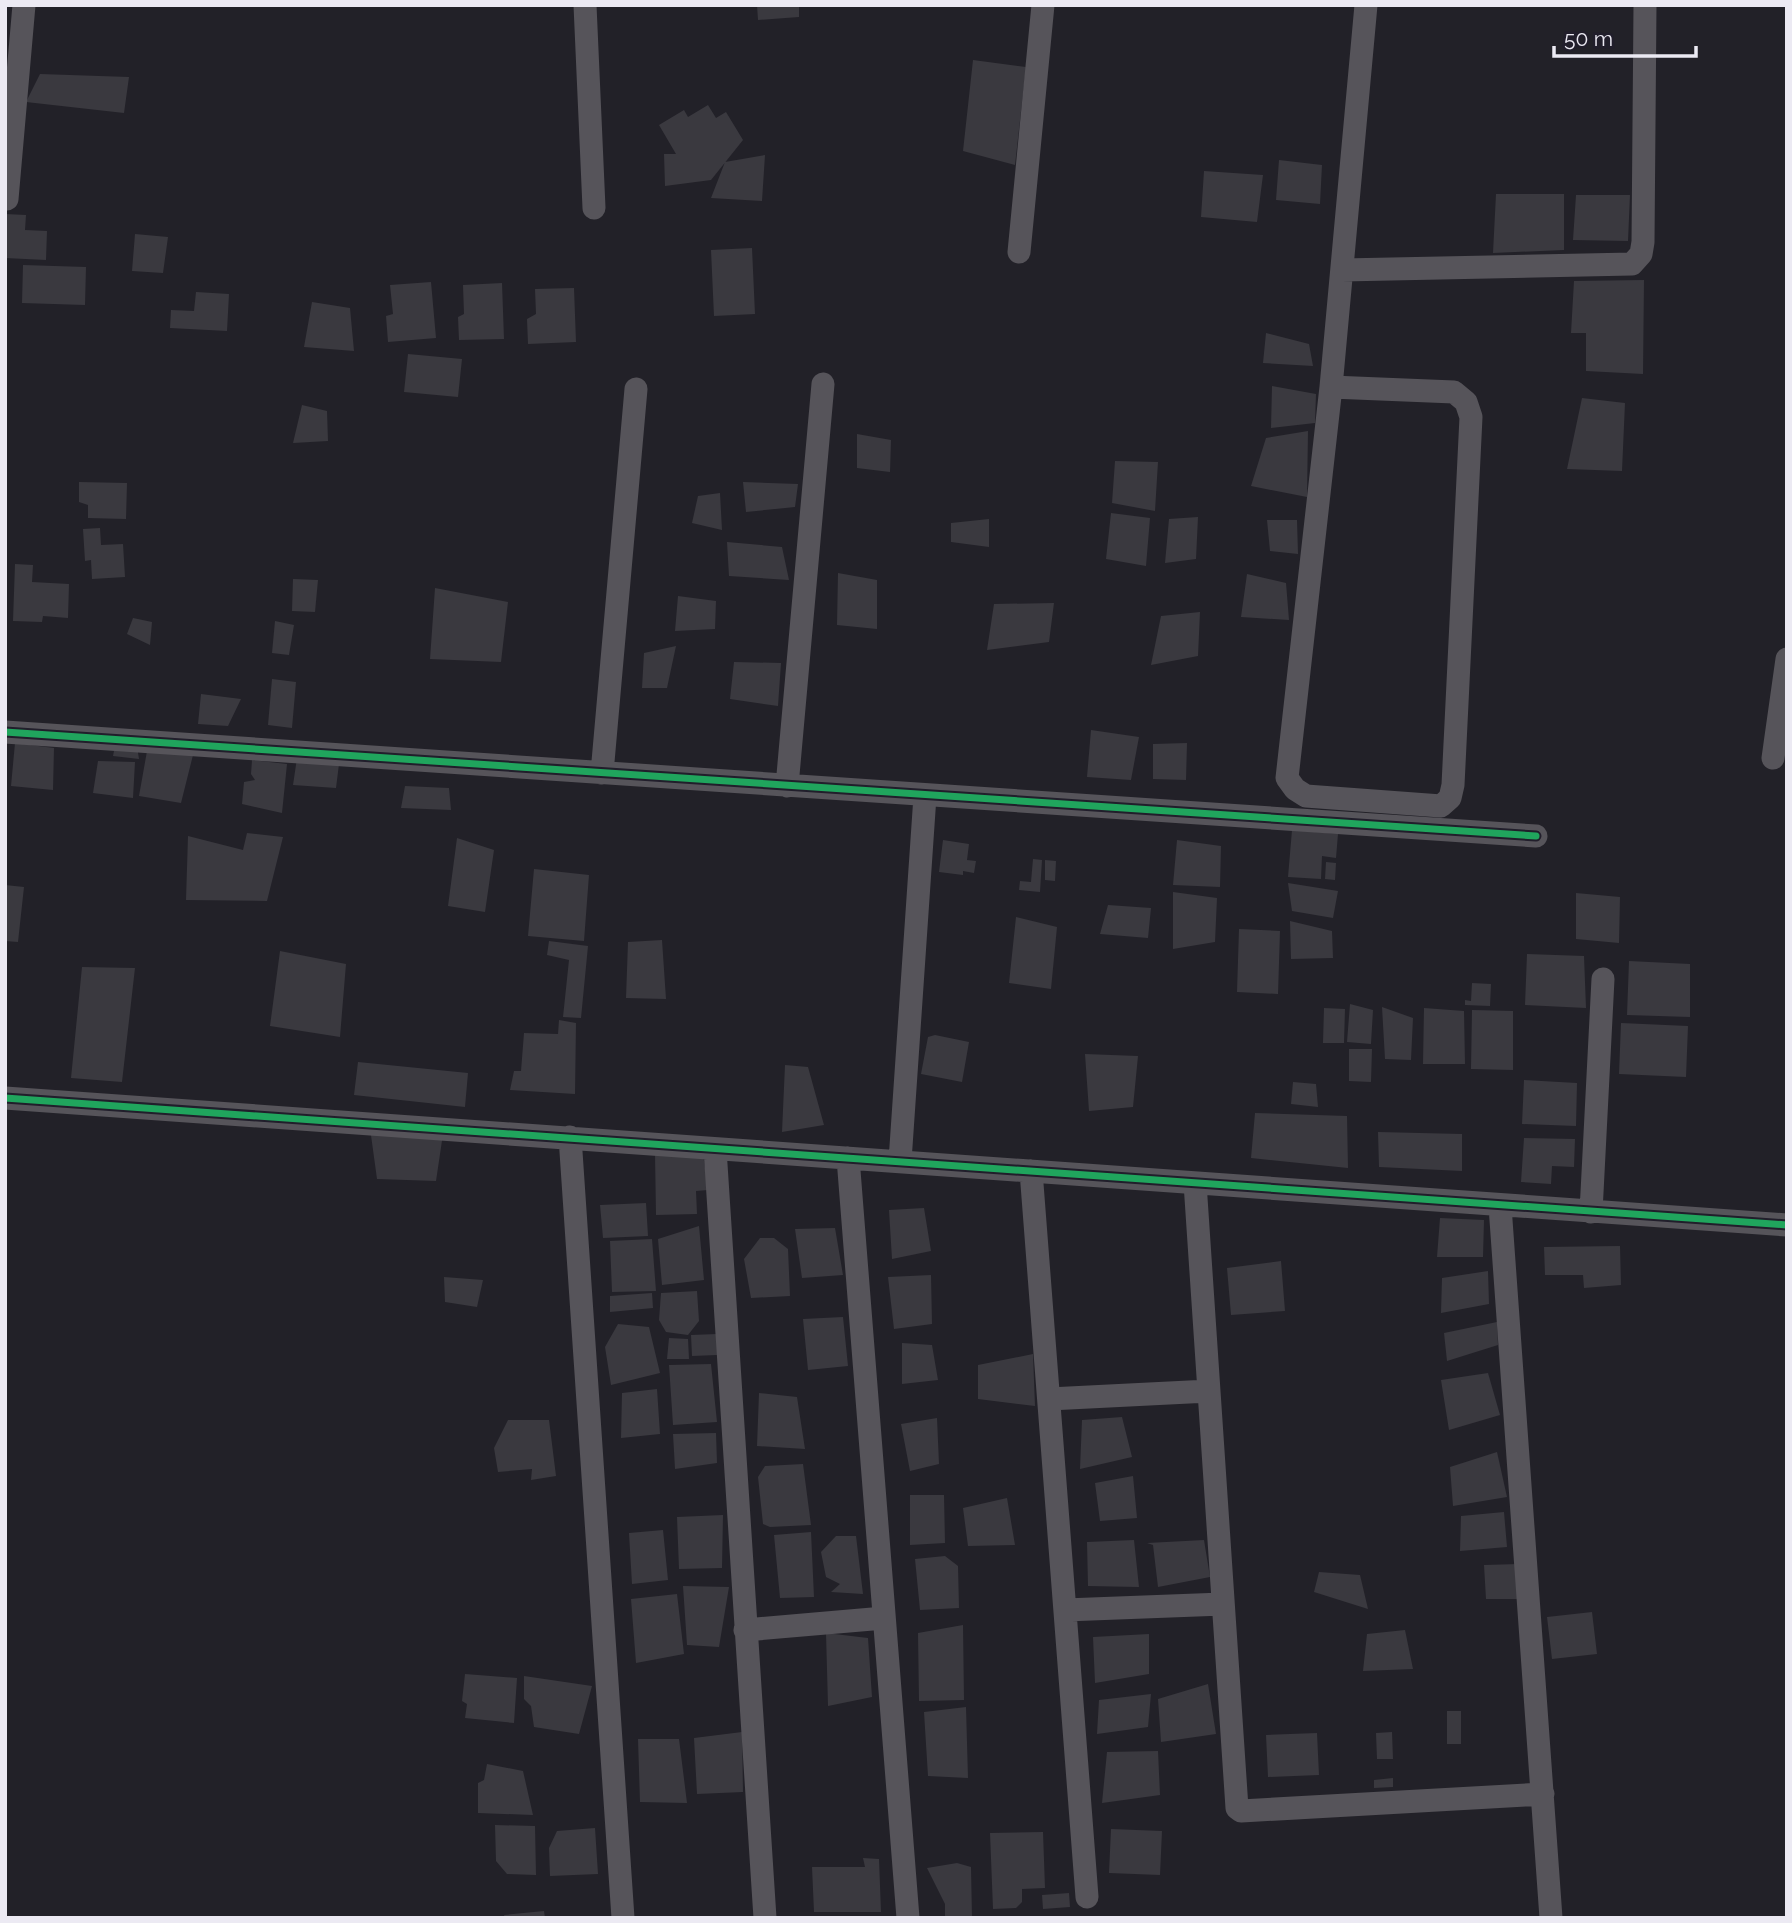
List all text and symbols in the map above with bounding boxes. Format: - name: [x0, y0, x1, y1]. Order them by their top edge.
- scale bar: [1554, 14, 1696, 58]
- text: 50 m: [1564, 26, 1613, 51]

